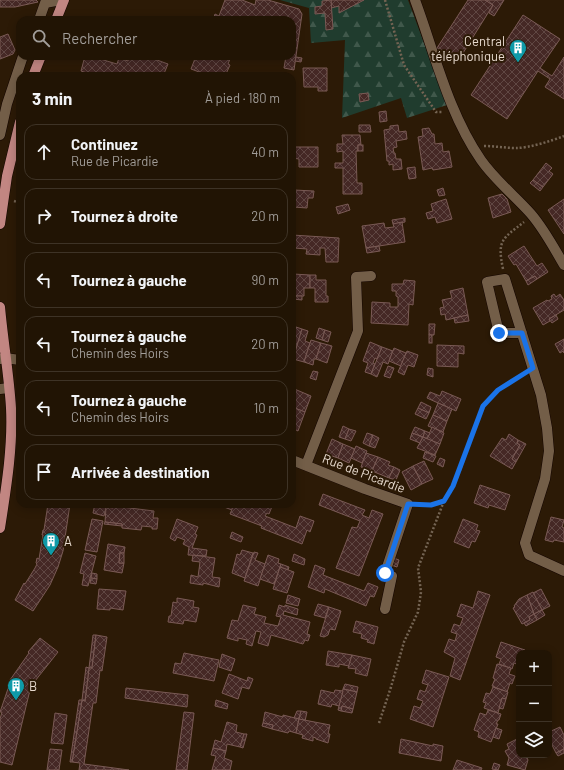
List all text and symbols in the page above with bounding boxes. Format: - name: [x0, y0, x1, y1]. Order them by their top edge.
- search box: [16, 16, 296, 60]
- icon: search: [30, 27, 52, 49]
- text: Rechercher: [62, 29, 138, 47]
- place label: Central téléphonique: [431, 33, 505, 64]
- building icon: Central téléphonique: [508, 38, 528, 63]
- text: 3 min: [32, 88, 72, 108]
- text: À pied · 180 m: [205, 90, 280, 106]
- text: Continuez: [71, 135, 138, 153]
- icon: ahead: [33, 141, 55, 163]
- text: 40 m: [251, 144, 279, 160]
- text: Rue de Picardie: [71, 153, 159, 169]
- icon: right: [33, 205, 55, 227]
- text: Tournez à droite: [71, 207, 178, 225]
- text: 20 m: [251, 208, 279, 224]
- icon: left: [33, 269, 55, 291]
- text: Tournez à gauche: [71, 271, 187, 289]
- text: 90 m: [252, 272, 279, 288]
- route end: [490, 324, 508, 342]
- text: Tournez à gauche: [71, 327, 187, 345]
- icon: left: [33, 333, 55, 355]
- text: 20 m: [251, 336, 279, 352]
- text: Chemin des Hoirs: [71, 345, 169, 361]
- text: Tournez à gauche: [71, 391, 187, 409]
- icon: left: [33, 397, 55, 419]
- text: 10 m: [254, 400, 279, 416]
- text: Chemin des Hoirs: [71, 409, 169, 425]
- street label: Rue de Picardie: [320, 450, 408, 496]
- icon: arrive: [33, 461, 55, 483]
- text: Arrivée à destination: [71, 463, 210, 481]
- building icon: A: [41, 531, 61, 556]
- place label: A: [64, 533, 72, 549]
- route start: [376, 564, 394, 582]
- map controls: [516, 650, 552, 758]
- button: +: [516, 650, 552, 686]
- building icon: B: [6, 676, 26, 701]
- place label: B: [29, 678, 37, 694]
- button: −: [516, 686, 552, 722]
- button: layers: [516, 722, 552, 758]

